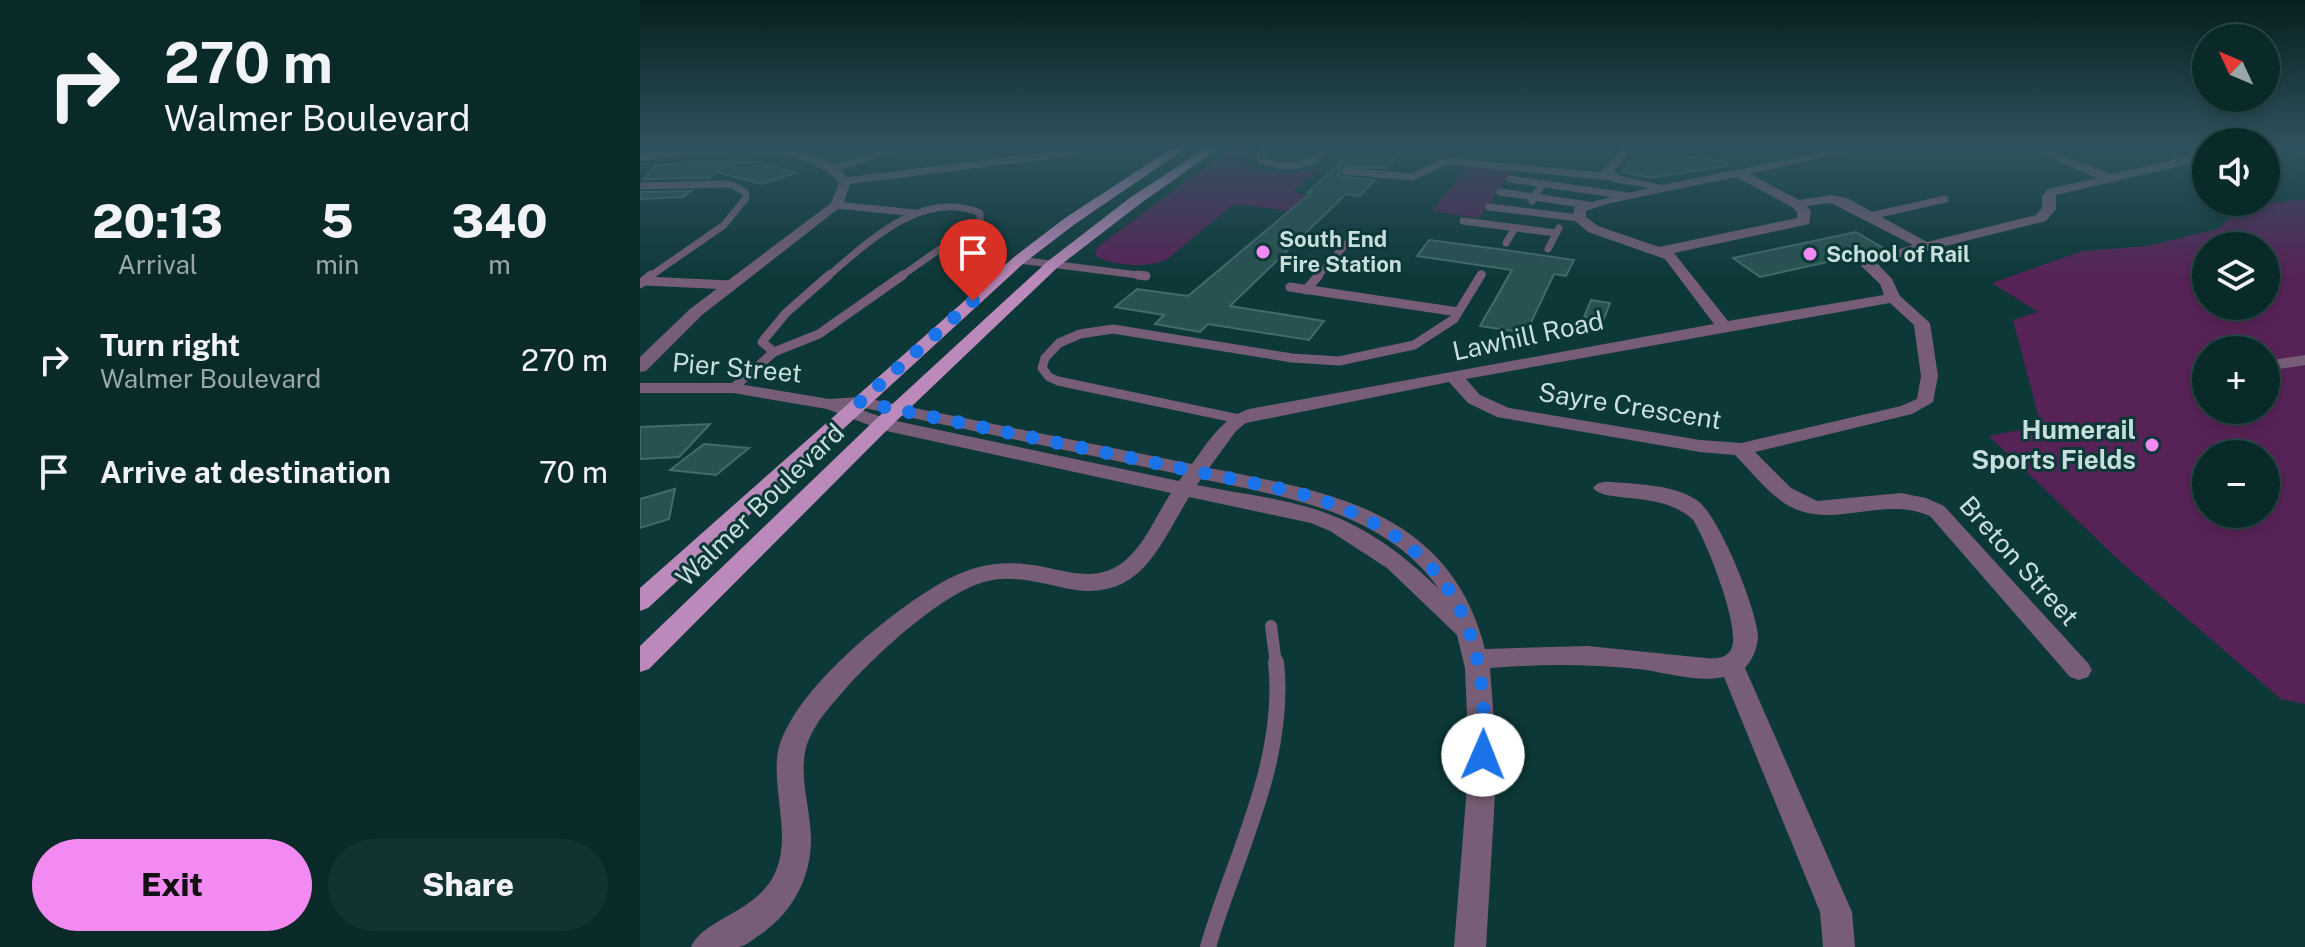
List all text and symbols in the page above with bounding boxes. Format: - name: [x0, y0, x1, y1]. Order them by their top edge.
- north arrow: [2192, 24, 2280, 112]
- map controls: [2192, 24, 2280, 528]
- text: 270 m: [164, 30, 333, 96]
- icon: right: [32, 32, 136, 136]
- text: Walmer Boulevard: [164, 97, 470, 139]
- button: sound: [2192, 128, 2280, 216]
- text: 20:13: [92, 192, 223, 249]
- text: 5: [321, 192, 354, 249]
- text: 340: [452, 192, 548, 249]
- pin: [939, 219, 1007, 301]
- place label: South End Fire Station: [1279, 226, 1402, 277]
- icon: arrive: [951, 231, 995, 275]
- button: layers: [2192, 232, 2280, 320]
- place label: School of Rail: [1826, 241, 1970, 267]
- marker: South End Fire Station: [1254, 243, 1272, 261]
- marker: School of Rail: [1801, 245, 1819, 263]
- text: Arrival: [117, 249, 198, 280]
- text: min: [315, 249, 359, 280]
- text: m: [488, 249, 511, 280]
- street label: Lawhill Road: [1450, 304, 1606, 367]
- text: Turn right: [100, 327, 240, 363]
- button: +: [2192, 336, 2280, 424]
- icon: right: [32, 338, 76, 382]
- text: 270 m: [521, 342, 608, 378]
- street label: Pier Street: [671, 346, 803, 389]
- text: Walmer Boulevard: [100, 363, 321, 394]
- street label: Sayre Crescent: [1536, 376, 1724, 435]
- place label: Humerail Sports Fields: [1971, 414, 2136, 475]
- street label: Walmer Boulevard: [669, 417, 850, 593]
- marker: Humerail Sports Fields: [2143, 436, 2161, 454]
- button: −: [2192, 440, 2280, 528]
- icon: arrive: [32, 450, 76, 494]
- text: Arrive at destination: [100, 454, 391, 490]
- text: 70 m: [539, 454, 608, 490]
- street label: Breton Street: [1953, 490, 2086, 632]
- position arrow: [1441, 713, 1525, 797]
- button: Exit: [32, 839, 312, 931]
- button: Share: [328, 839, 608, 931]

